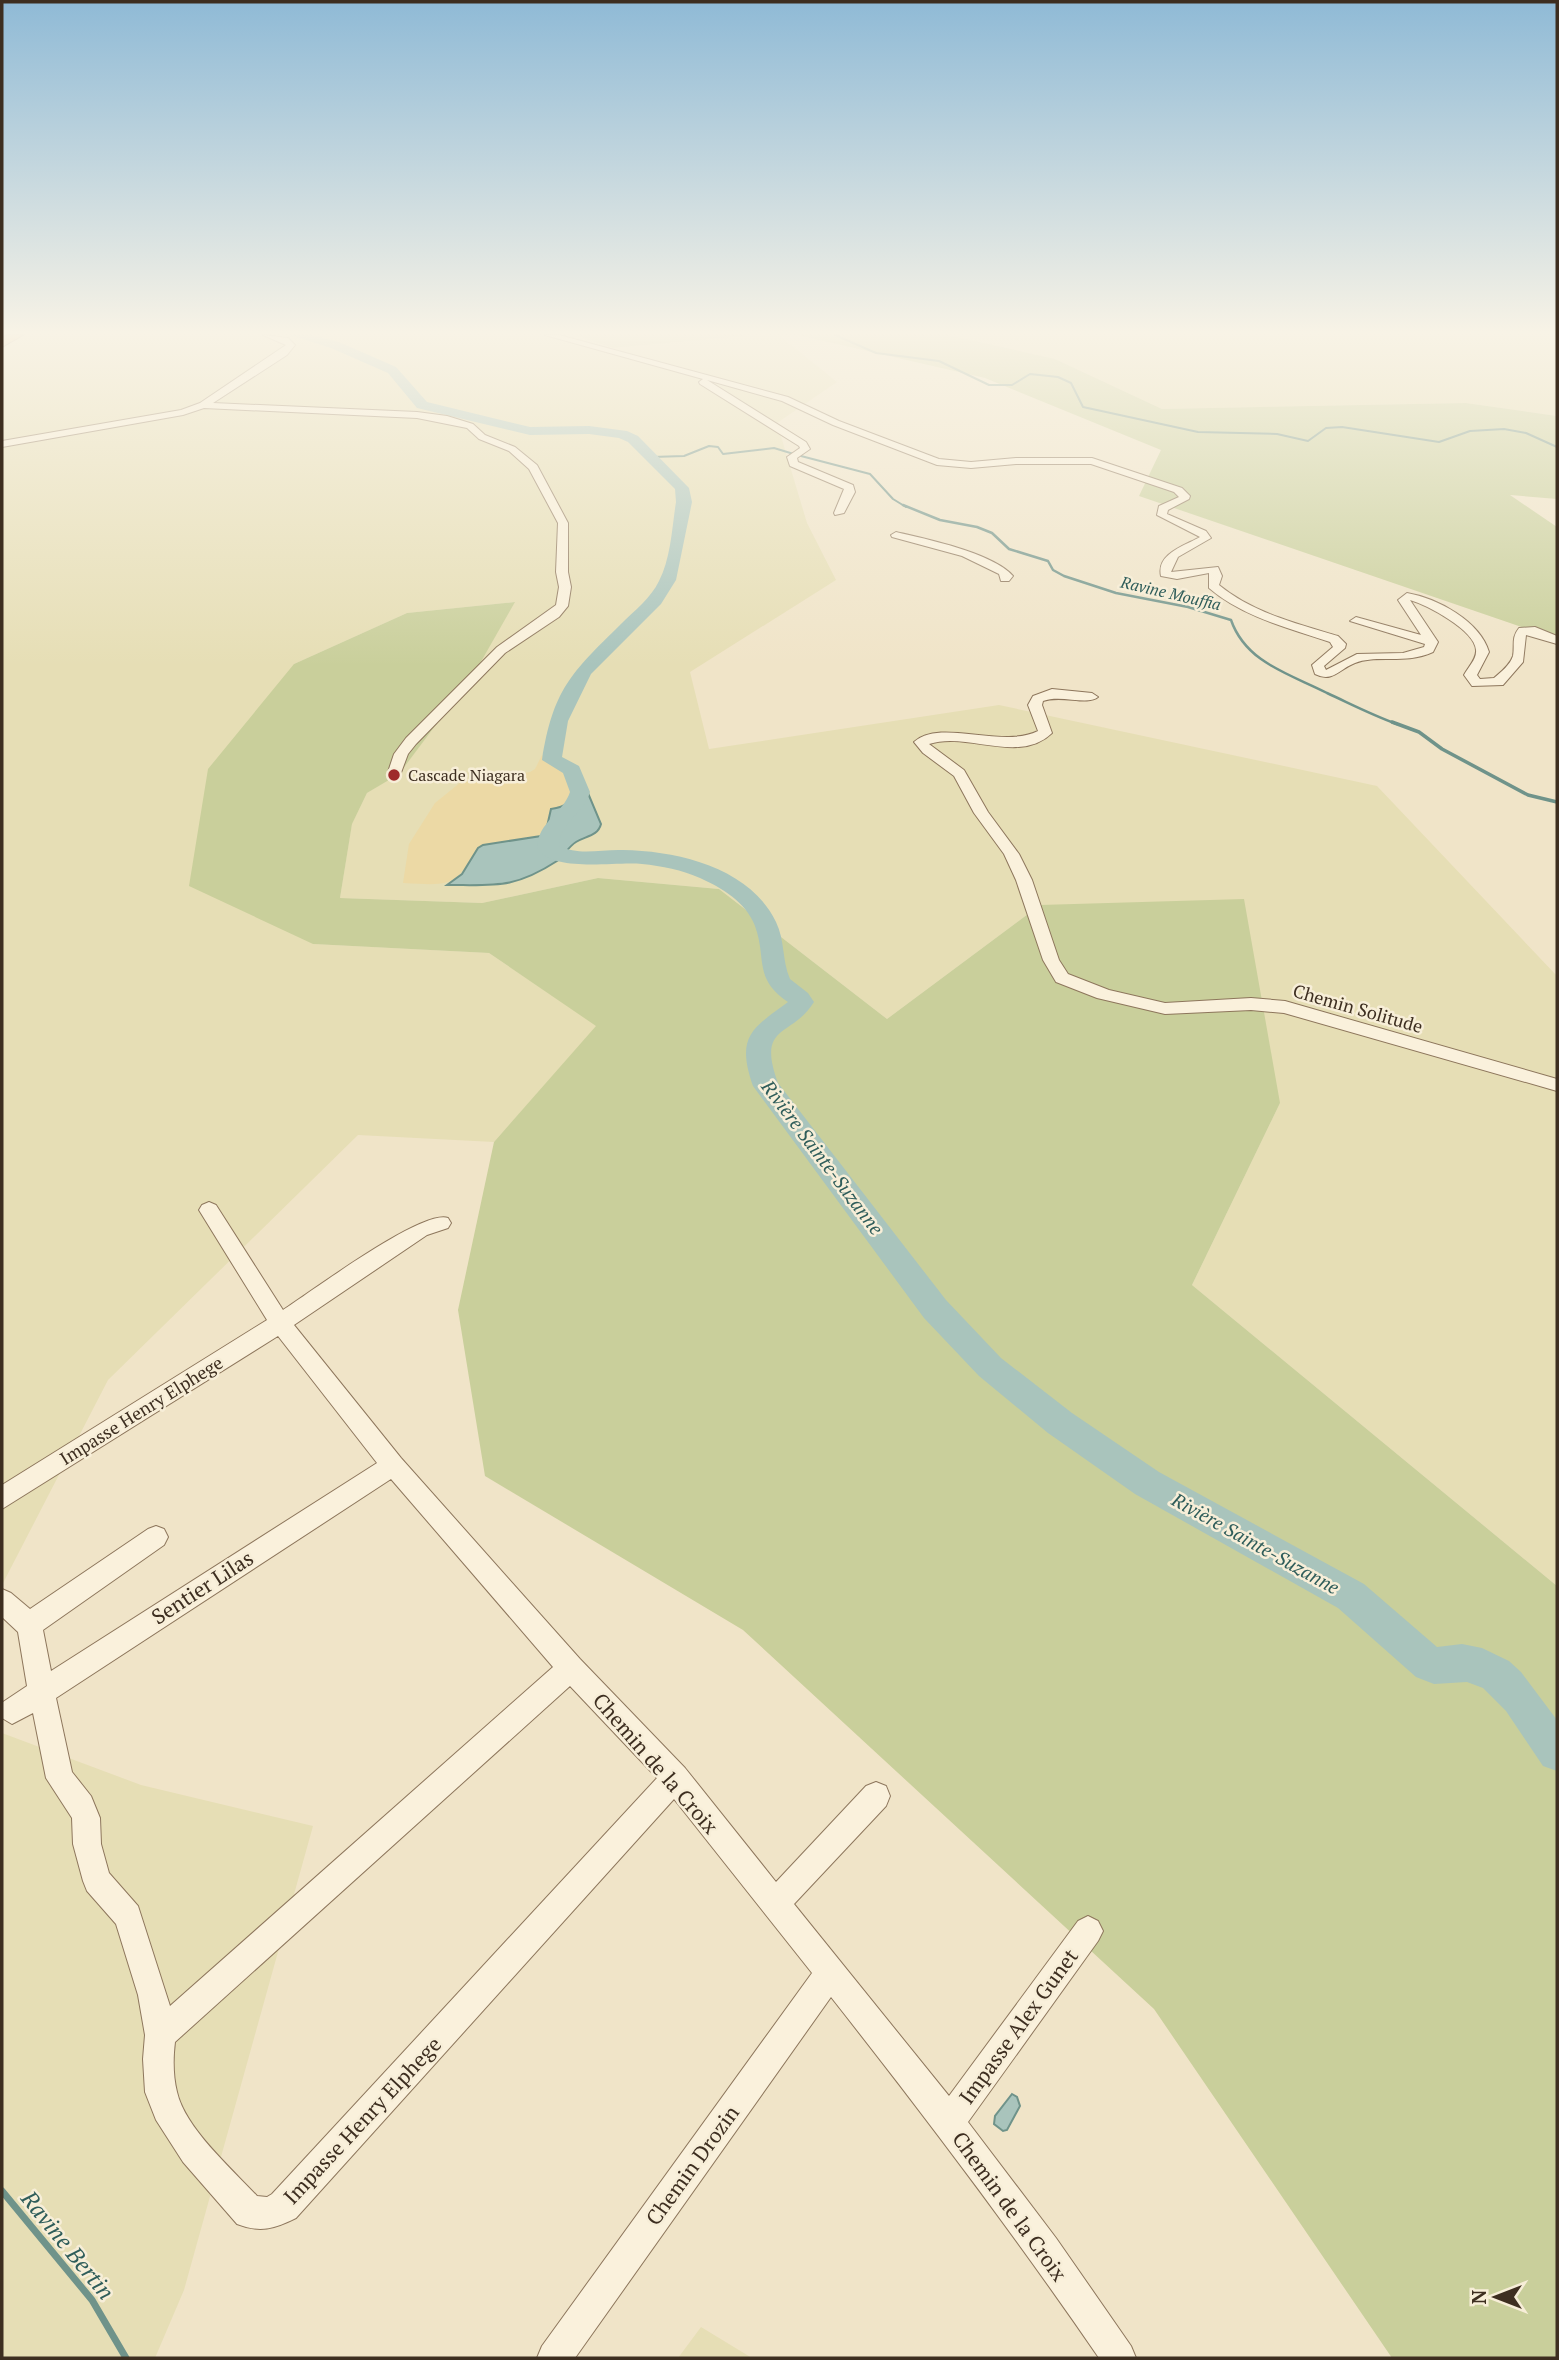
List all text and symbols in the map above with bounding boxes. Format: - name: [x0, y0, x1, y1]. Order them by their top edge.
- water label: Ravine Mouffia: [1118, 571, 1223, 615]
- place label: Cascade Niagara: [408, 764, 525, 786]
- marker: Cascade Niagara: [386, 767, 402, 783]
- street label: Chemin Solitude: [1290, 978, 1426, 1038]
- water label: Rivière Sainte-Suzanne: [756, 1074, 890, 1240]
- street label: Impasse Henry Elphege: [55, 1350, 227, 1470]
- water label: Rivière Sainte-Suzanne: [1167, 1486, 1344, 1600]
- street label: Sentier Lilas: [146, 1544, 258, 1630]
- street label: Chemin de la Croix: [587, 1687, 725, 1840]
- street label: Impasse Alex Gunet: [952, 1943, 1084, 2109]
- street label: Impasse Henry Elphege: [277, 2030, 447, 2210]
- street label: Chemin Drozin: [639, 2099, 745, 2231]
- street label: Chemin de la Croix: [946, 2126, 1074, 2286]
- water label: Ravine Bertin: [14, 2183, 122, 2306]
- north arrow: [1461, 2262, 1531, 2332]
- text: N: [1466, 2289, 1491, 2304]

